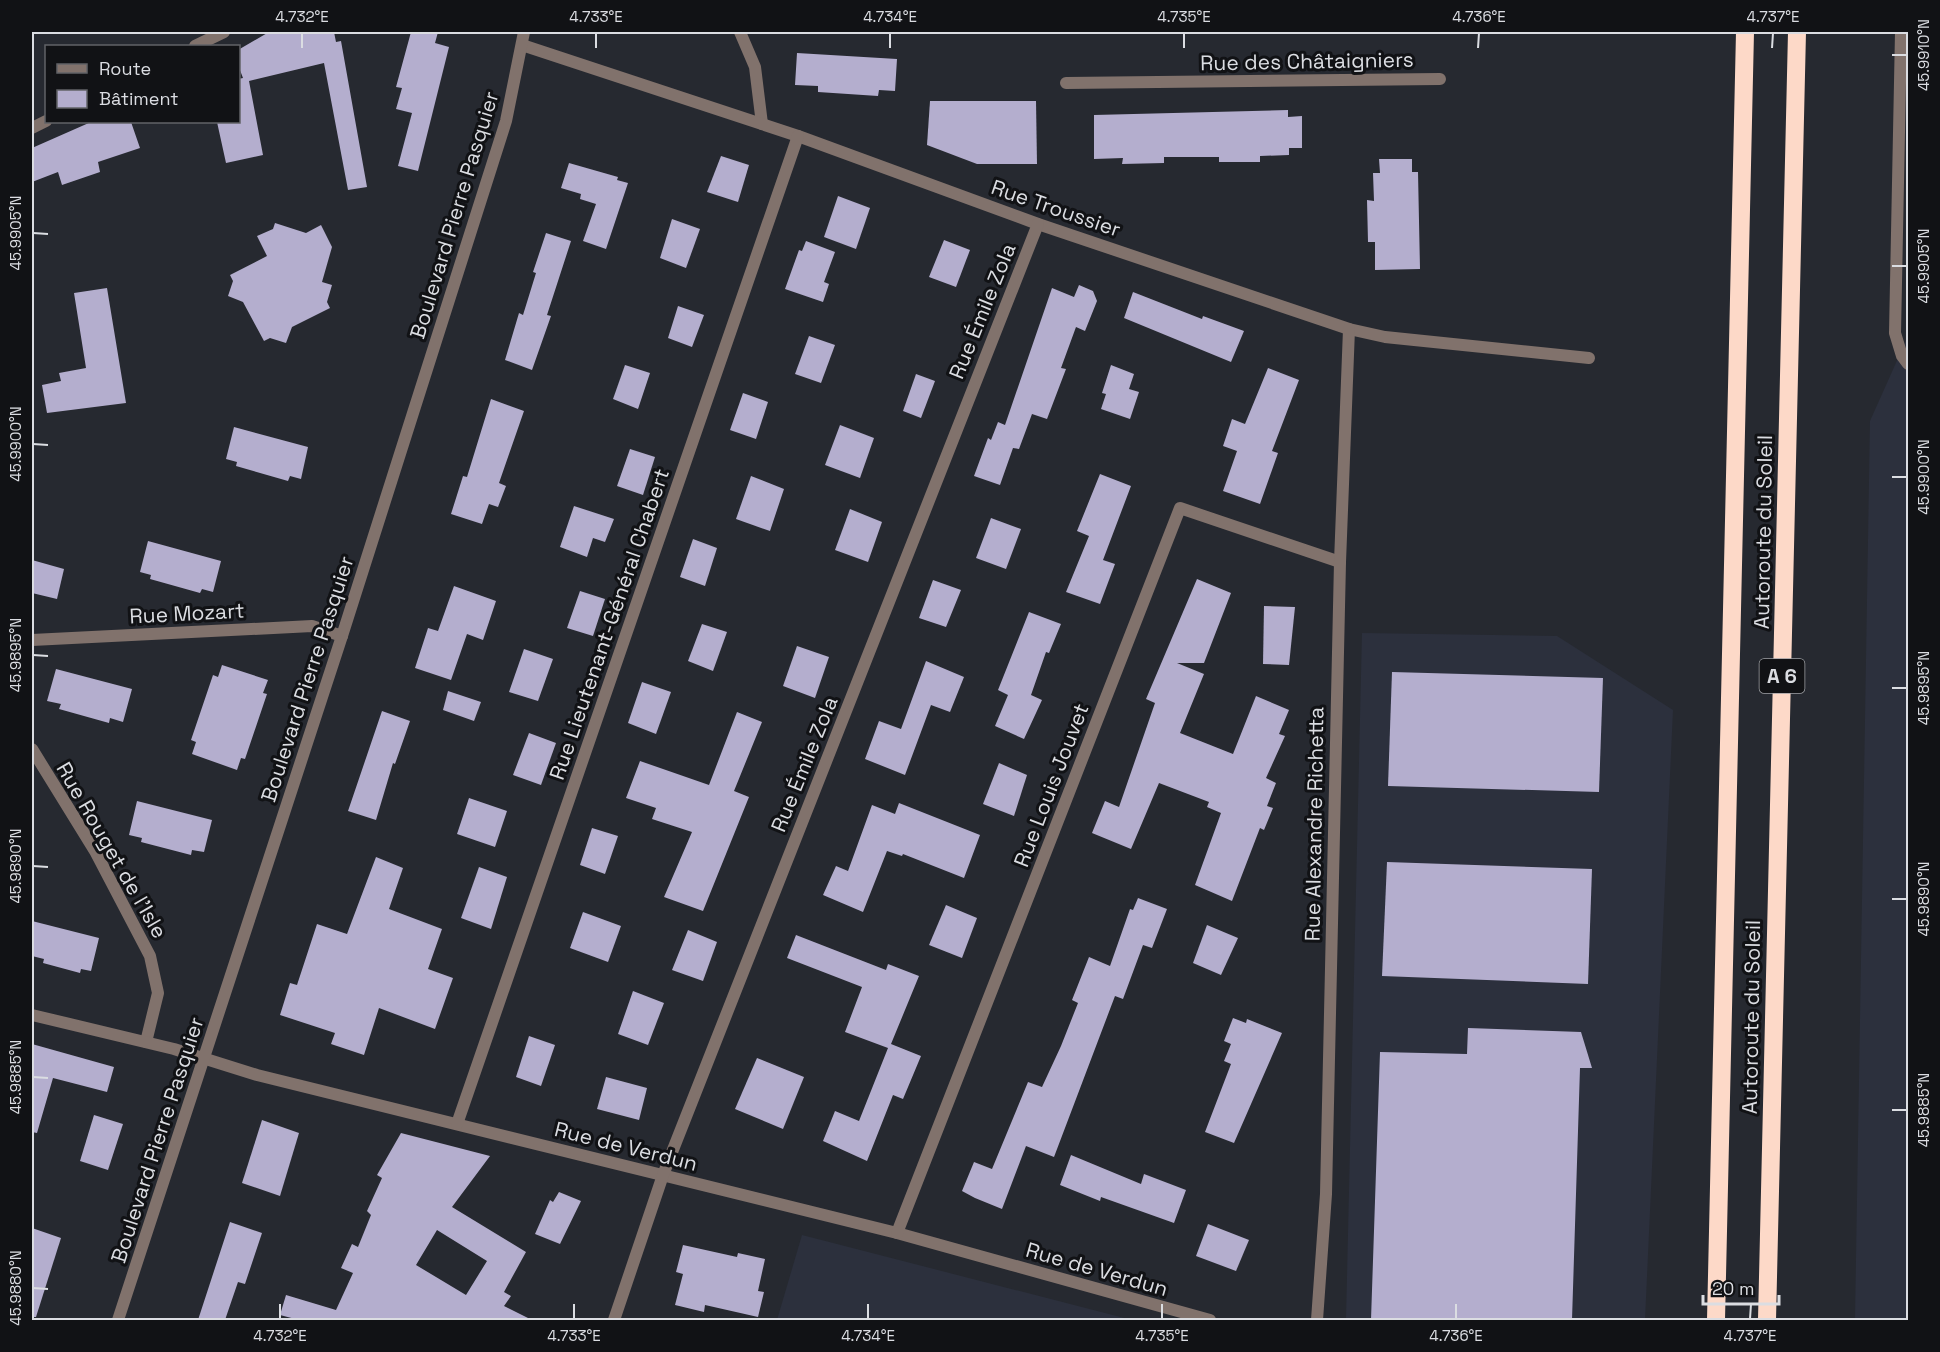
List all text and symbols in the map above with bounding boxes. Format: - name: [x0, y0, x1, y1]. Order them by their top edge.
- text: 4.732°E: [275, 7, 329, 26]
- text: 4.733°E: [569, 7, 623, 26]
- text: 4.734°E: [863, 7, 917, 26]
- text: 4.735°E: [1157, 7, 1211, 26]
- text: 4.736°E: [1452, 7, 1506, 26]
- text: 4.737°E: [1747, 7, 1799, 26]
- text: 45.9910°N: [1914, 19, 1933, 91]
- legend: [45, 45, 240, 123]
- street label: Rue des Châtaigniers: [1200, 46, 1414, 76]
- text: Route: [99, 57, 151, 80]
- text: Bâtiment: [99, 87, 179, 110]
- street label: Boulevard Pierre Pasquier: [403, 88, 505, 342]
- street label: Rue Troussier: [988, 173, 1124, 243]
- text: 45.9905°N: [6, 196, 25, 270]
- text: 45.9905°N: [1914, 229, 1933, 303]
- street label: Rue Émile Zola: [943, 239, 1021, 383]
- text: 45.9900°N: [6, 406, 25, 482]
- street label: Autoroute du Soleil: [1748, 435, 1778, 629]
- text: 45.9900°N: [1914, 439, 1933, 515]
- street label: Rue Lieutenant-Général Chabert: [543, 465, 675, 783]
- street label: Boulevard Pierre Pasquier: [254, 552, 360, 805]
- street label: Rue Mozart: [129, 597, 245, 629]
- text: 45.9895°N: [6, 618, 25, 692]
- text: 45.9895°N: [1914, 651, 1933, 725]
- road number: A 6: [1760, 659, 1804, 693]
- street label: Rue Émile Zola: [765, 692, 843, 836]
- street label: Rue Louis Jouvet: [1007, 699, 1095, 871]
- street label: Rue Alexandre Richetta: [1298, 707, 1330, 941]
- street label: Rue Rouget de l'Isle: [51, 757, 173, 943]
- text: 45.9890°N: [6, 828, 25, 904]
- text: 45.9890°N: [1914, 861, 1933, 937]
- street label: Autoroute du Soleil: [1736, 920, 1766, 1114]
- street label: Boulevard Pierre Pasquier: [104, 1013, 210, 1266]
- text: 45.9885°N: [6, 1040, 25, 1114]
- text: 45.9885°N: [1914, 1073, 1933, 1147]
- street label: Rue de Verdun: [552, 1115, 700, 1177]
- street label: Rue de Verdun: [1023, 1236, 1171, 1302]
- text: 45.9880°N: [6, 1250, 25, 1326]
- scale bar: [1703, 1268, 1780, 1306]
- text: 20 m: [1712, 1277, 1755, 1300]
- text: 4.732°E: [253, 1326, 307, 1345]
- text: 4.733°E: [547, 1326, 601, 1345]
- text: 4.734°E: [841, 1326, 895, 1345]
- text: 4.735°E: [1135, 1326, 1189, 1345]
- text: 4.736°E: [1429, 1326, 1483, 1345]
- text: 4.737°E: [1724, 1326, 1776, 1345]

